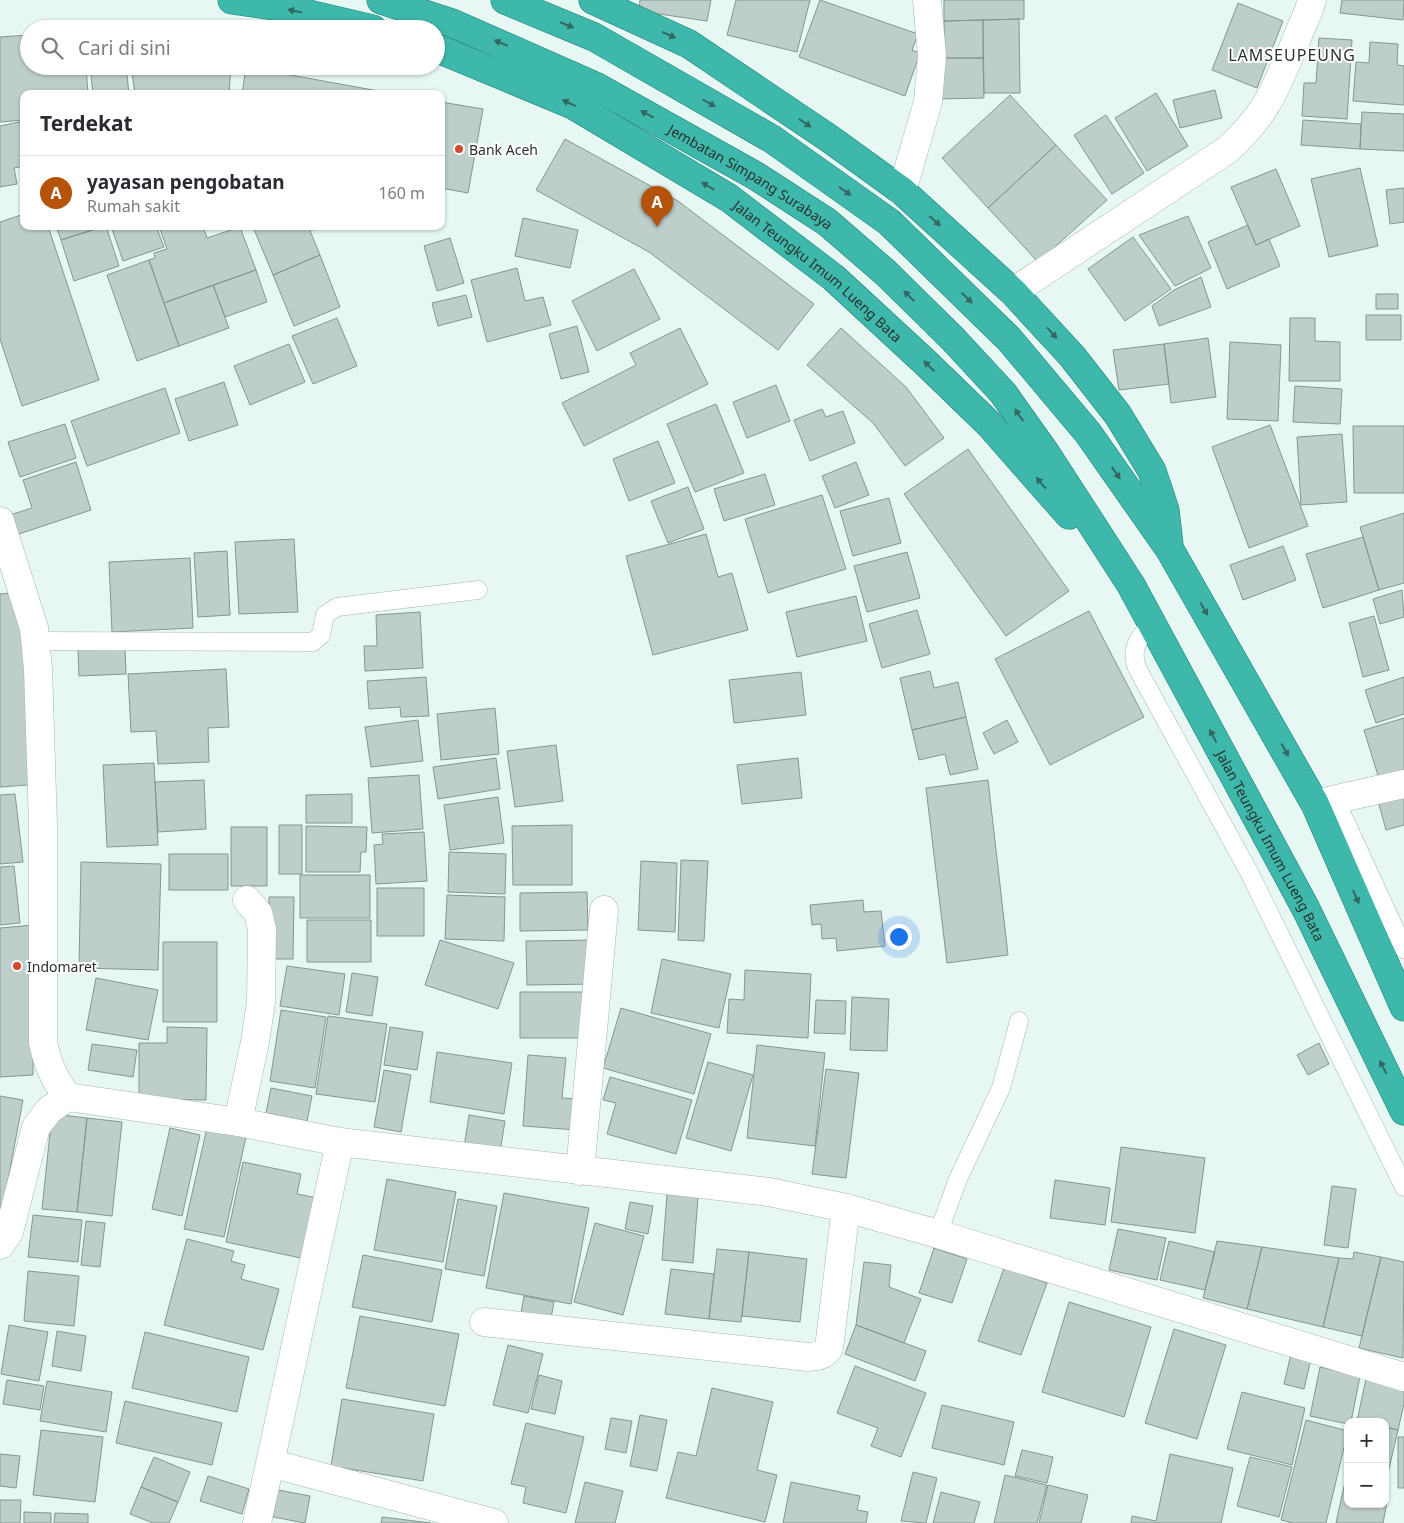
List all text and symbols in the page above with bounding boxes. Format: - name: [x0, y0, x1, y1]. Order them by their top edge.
- one-way arrow: [287, 6, 303, 14]
- search box: [20, 20, 445, 75]
- one-way arrow: [559, 22, 574, 30]
- one-way arrow: [662, 32, 676, 40]
- icon: search: [38, 34, 66, 62]
- text: Cari di sini: [78, 35, 171, 61]
- one-way arrow: [494, 39, 508, 47]
- district label: LAMSEUPEUNG: [1228, 44, 1356, 66]
- one-way arrow: [561, 99, 576, 108]
- one-way arrow: [702, 99, 716, 107]
- text: Terdekat: [40, 109, 133, 137]
- one-way arrow: [640, 110, 654, 118]
- street label: Jembatan Simpang Surabaya: [663, 118, 838, 233]
- one-way arrow: [799, 118, 812, 128]
- place label: Bank Aceh: [469, 140, 538, 159]
- marker: Bank Aceh: [453, 143, 465, 155]
- text: yayasan pengobatan: [87, 169, 285, 195]
- one-way arrow: [702, 181, 715, 190]
- text: A: [50, 182, 62, 204]
- text: 160 m: [378, 182, 425, 204]
- pin: A: [641, 186, 673, 227]
- one-way arrow: [838, 186, 852, 196]
- street label: Jalan Teungku Imum Lueng Bata: [728, 194, 906, 346]
- text: Rumah sakit: [87, 195, 180, 217]
- one-way arrow: [928, 215, 940, 227]
- one-way arrow: [903, 290, 915, 302]
- one-way arrow: [961, 292, 973, 304]
- one-way arrow: [1046, 327, 1058, 339]
- one-way arrow: [923, 360, 935, 372]
- one-way arrow: [1013, 409, 1024, 422]
- one-way arrow: [1111, 466, 1121, 480]
- one-way arrow: [1035, 478, 1047, 490]
- one-way arrow: [1200, 603, 1209, 616]
- one-way arrow: [1209, 729, 1217, 743]
- one-way arrow: [1281, 743, 1289, 758]
- street label: Jalan Teungku Imum Lueng Bata: [1211, 745, 1330, 944]
- one-way arrow: [1352, 890, 1360, 904]
- your location: [886, 924, 912, 950]
- place label: Indomaret: [27, 957, 97, 976]
- marker: Indomaret: [11, 960, 23, 972]
- one-way arrow: [1378, 1060, 1387, 1075]
- map controls: [1344, 1418, 1389, 1508]
- button: +: [1344, 1418, 1389, 1463]
- button: −: [1344, 1463, 1389, 1508]

